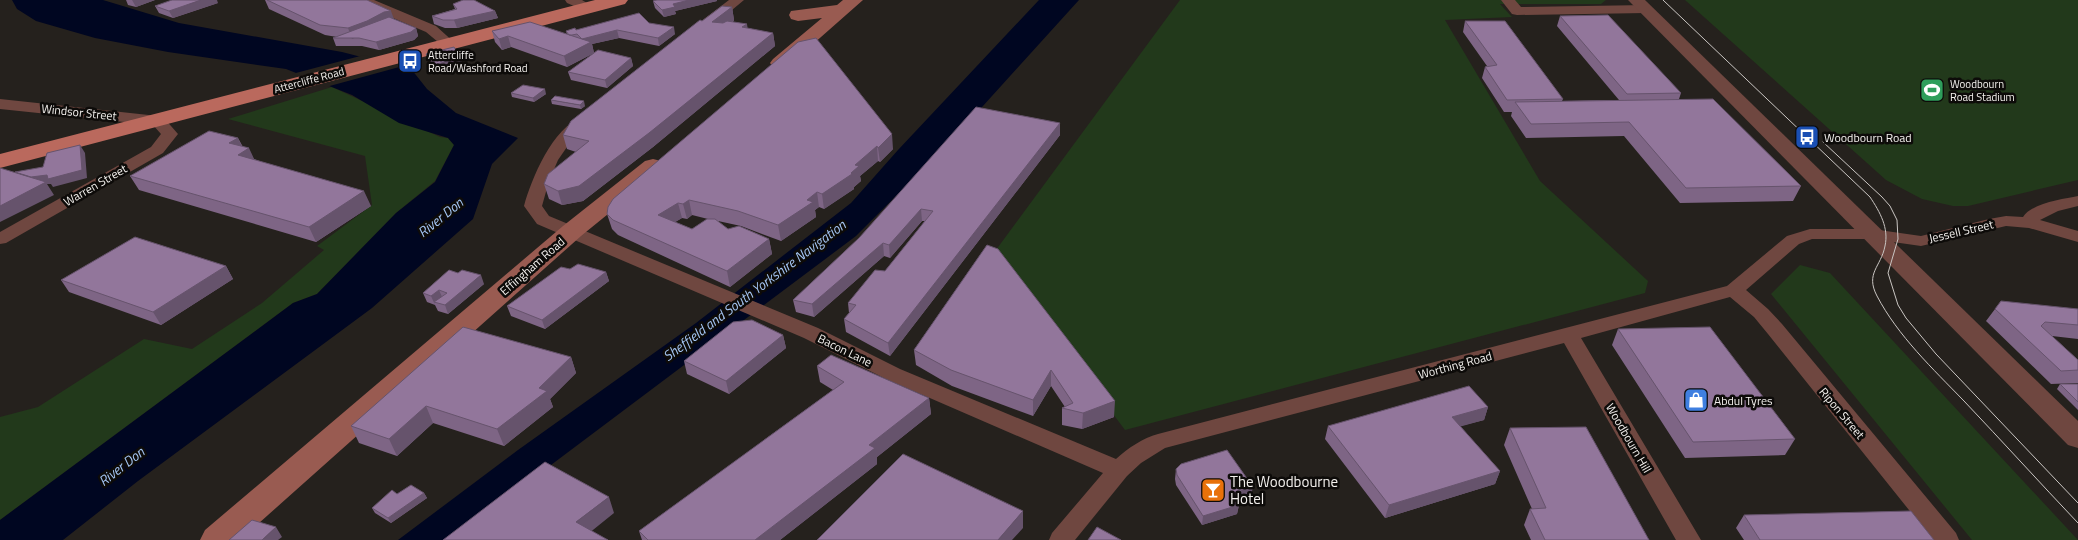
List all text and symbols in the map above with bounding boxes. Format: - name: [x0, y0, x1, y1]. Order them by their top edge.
- place label: Attercliffe Road/Washford Road: [428, 47, 528, 76]
- bus stop icon: Attercliffe Road/Washford Road: [397, 48, 423, 74]
- street label: Attercliffe Road: [272, 63, 346, 97]
- place label: Woodbourn Road Stadium: [1950, 76, 2015, 105]
- sports icon: Woodbourn Road Stadium: [1919, 77, 1945, 103]
- street label: Windsor Street: [40, 99, 118, 125]
- bus stop icon: Woodbourn Road: [1794, 124, 1820, 150]
- place label: Woodbourn Road: [1824, 128, 1912, 147]
- street label: Warren Street: [60, 159, 131, 211]
- water label: River Don: [413, 191, 468, 242]
- water label: Sheffield and South Yorkshire Navigation: [658, 214, 851, 366]
- street label: Jessell Street: [1927, 214, 1996, 248]
- street label: Effingham Road: [495, 232, 569, 300]
- street label: Bacon Lane: [815, 329, 875, 371]
- street label: Worthing Road: [1416, 346, 1494, 384]
- street label: Ripon Street: [1815, 383, 1870, 444]
- shop icon: Abdul Tyres: [1683, 387, 1709, 413]
- place label: Abdul Tyres: [1714, 391, 1773, 410]
- street label: Woodbourn Hill: [1601, 399, 1657, 477]
- water label: River Don: [94, 441, 149, 491]
- place label: The Woodbourne Hotel: [1230, 470, 1338, 510]
- bar icon: The Woodbourne Hotel: [1200, 477, 1226, 503]

